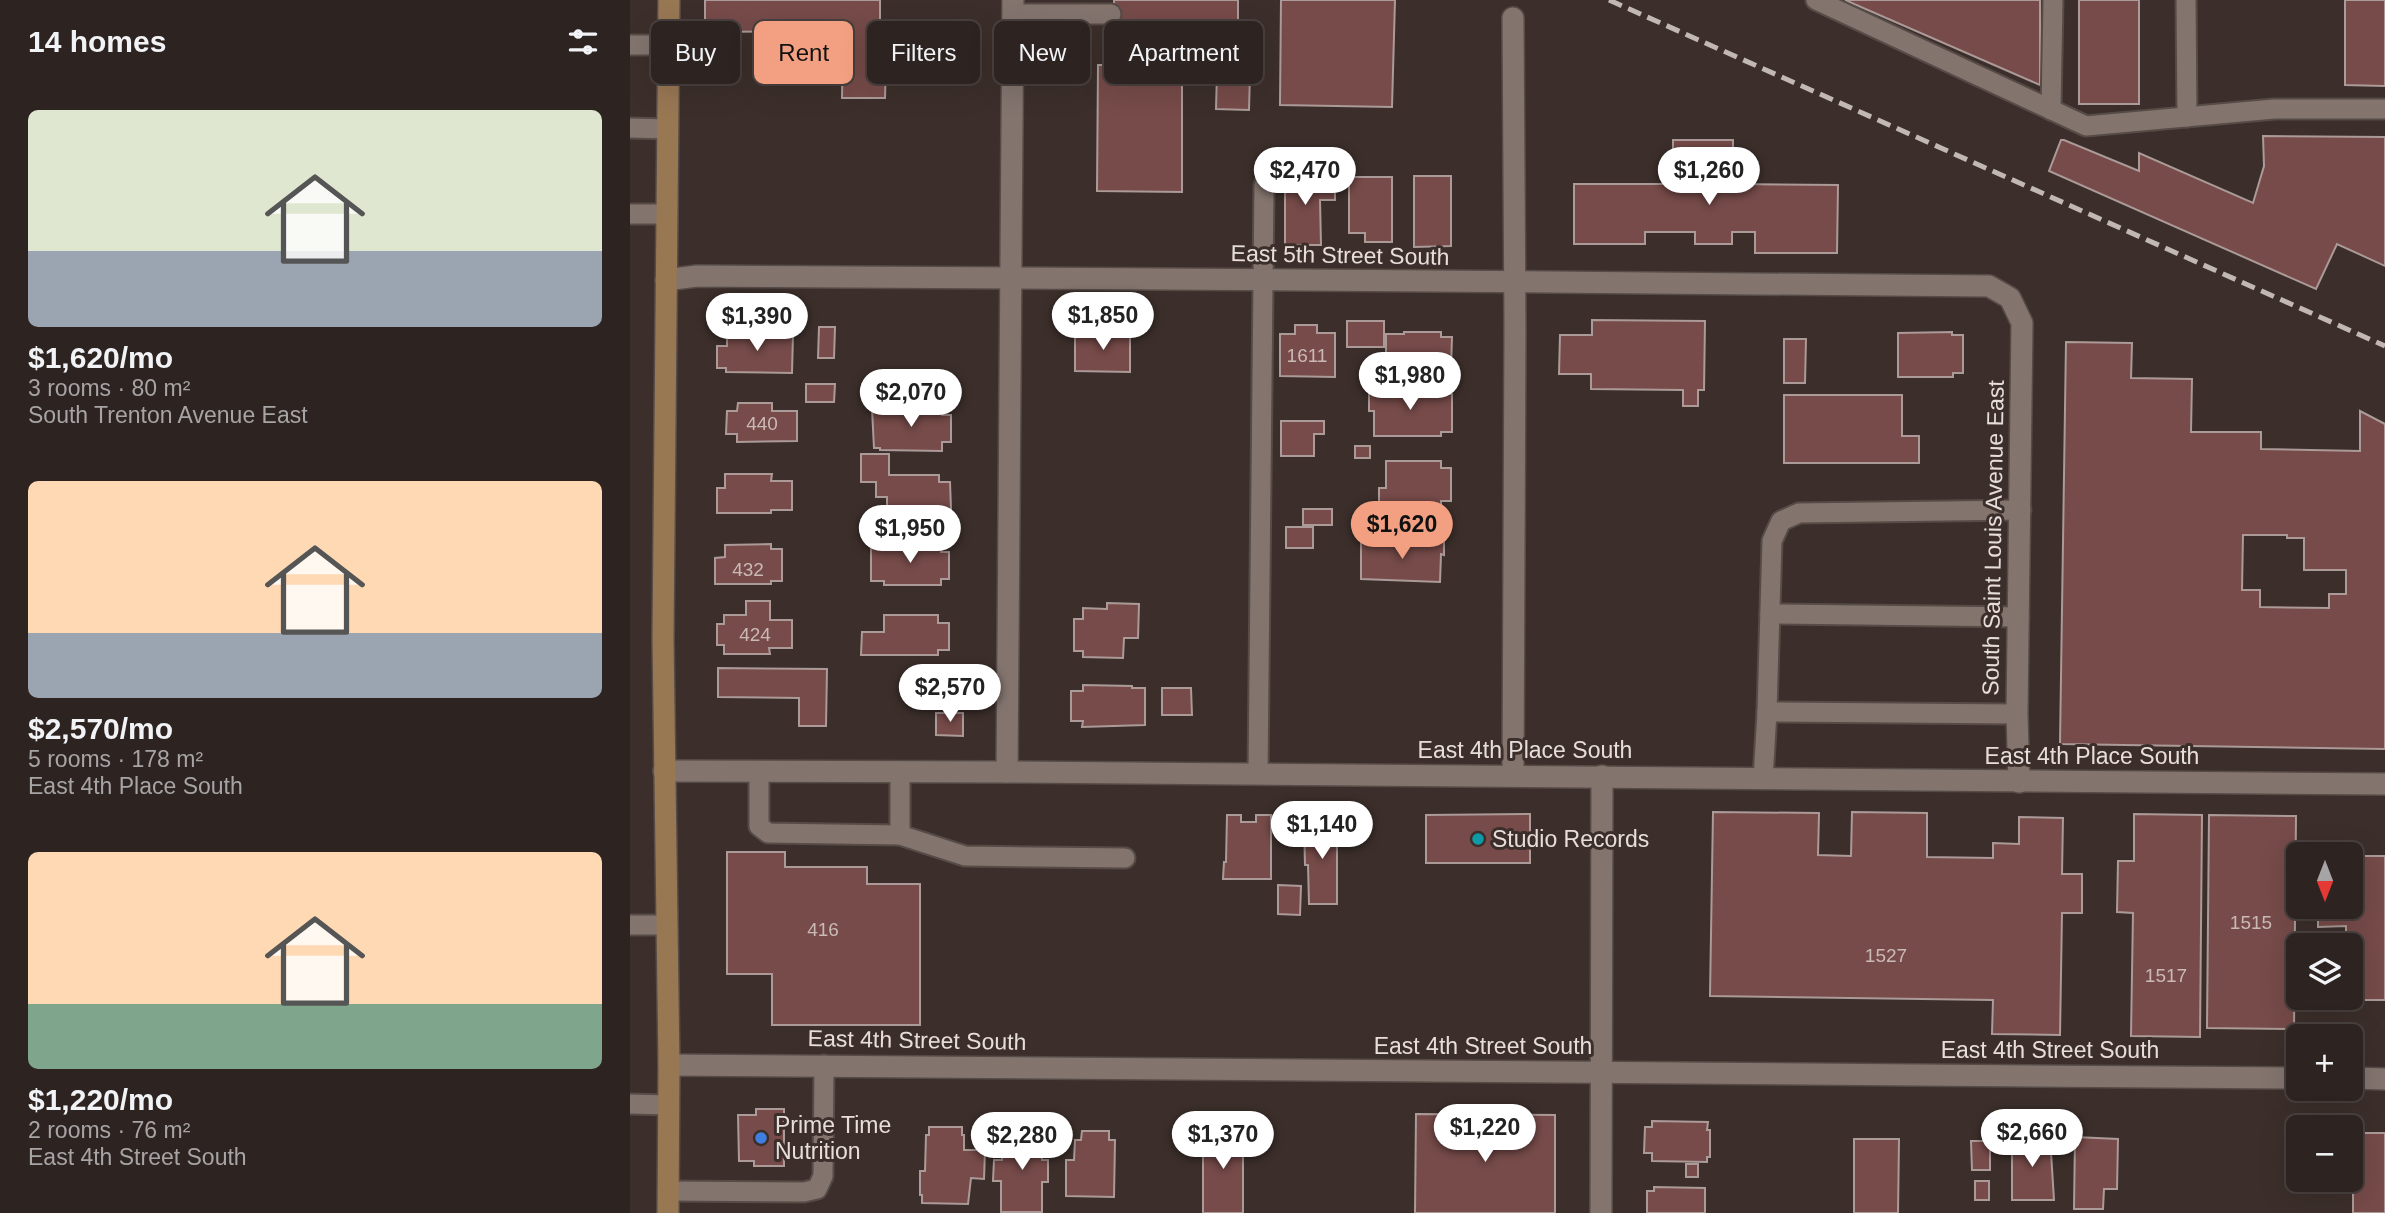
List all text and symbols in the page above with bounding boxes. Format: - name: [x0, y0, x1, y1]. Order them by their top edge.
- chip: Buy: [651, 21, 740, 84]
- chip: Rent: [754, 21, 853, 84]
- chip: Filters: [867, 21, 980, 84]
- chip: New: [994, 21, 1090, 84]
- chip: Apartment: [1104, 21, 1263, 84]
- icon: filters: [564, 23, 602, 61]
- text: 14 homes: [28, 25, 166, 58]
- pin: $2,470: [1248, 148, 1362, 207]
- pin: $1,260: [1652, 148, 1766, 207]
- icon: home: [252, 156, 378, 282]
- text: $2,470: [1270, 157, 1340, 183]
- text: $1,260: [1674, 157, 1744, 183]
- street label: East 5th Street South: [1230, 240, 1450, 270]
- pin: $1,850: [1046, 292, 1160, 352]
- pin: $1,390: [700, 294, 814, 353]
- text: $1,850: [1068, 302, 1138, 328]
- text: $1,390: [722, 303, 792, 329]
- text: $1,620/mo: [28, 341, 173, 374]
- house number: 1611: [1287, 345, 1327, 366]
- pin: $1,980: [1353, 352, 1467, 412]
- text: $1,980: [1375, 362, 1445, 388]
- pin: $2,070: [854, 370, 968, 429]
- text: 3 rooms · 80 m²: [28, 375, 190, 401]
- text: $2,070: [876, 379, 946, 405]
- street label: South Saint Louis Avenue East: [1977, 379, 2009, 696]
- text: South Trenton Avenue East: [28, 402, 308, 428]
- house number: 440: [746, 413, 778, 434]
- pin: $1,620: [1345, 502, 1459, 561]
- pin: $1,950: [853, 505, 967, 565]
- text: $1,620: [1367, 511, 1437, 537]
- text: $1,950: [875, 515, 945, 541]
- icon: home: [252, 527, 378, 653]
- house number: 432: [732, 559, 764, 580]
- house number: 424: [739, 624, 771, 645]
- pin: $2,570: [893, 664, 1007, 724]
- text: $2,570: [915, 674, 985, 700]
- text: $2,570/mo: [28, 712, 173, 745]
- street label: East 4th Place South: [1418, 737, 1632, 763]
- street label: East 4th Place South: [1985, 743, 2199, 769]
- text: 5 rooms · 178 m²: [28, 746, 203, 772]
- text: East 4th Place South: [28, 773, 243, 799]
- pin: $1,140: [1265, 802, 1379, 861]
- text: $1,140: [1287, 811, 1357, 837]
- place label: Studio Records: [1492, 826, 1649, 852]
- marker: Studio Records: [1470, 831, 1486, 847]
- north arrow: [2286, 842, 2362, 919]
- map controls: [2286, 842, 2363, 1192]
- icon: home: [252, 898, 378, 1024]
- house number: 1515: [2230, 912, 2272, 933]
- house number: 416: [807, 919, 839, 940]
- button: layers: [2286, 933, 2363, 1010]
- house number: 1527: [1865, 945, 1907, 966]
- house number: 1517: [2145, 965, 2187, 986]
- button: +: [2286, 1024, 2363, 1101]
- street label: East 4th Street South: [807, 1025, 1027, 1055]
- street label: East 4th Street South: [1374, 1033, 1592, 1059]
- street label: East 4th Street South: [1941, 1037, 2159, 1063]
- text: $1,220/mo: [28, 1083, 173, 1116]
- pin: $1,220: [1428, 1104, 1542, 1164]
- pin: $2,660: [1975, 1110, 2089, 1169]
- place label: Prime Time Nutrition: [775, 1112, 891, 1164]
- pin: $2,280: [965, 1112, 1079, 1172]
- pin: $1,370: [1166, 1112, 1280, 1171]
- text: $1,220: [1450, 1114, 1520, 1140]
- button: −: [2286, 1115, 2363, 1192]
- text: 2 rooms · 76 m²: [28, 1117, 190, 1143]
- text: $2,660: [1997, 1119, 2067, 1145]
- text: $1,370: [1188, 1121, 1258, 1147]
- text: $2,280: [987, 1122, 1057, 1148]
- marker: Prime Time Nutrition: [753, 1130, 769, 1146]
- text: East 4th Street South: [28, 1144, 247, 1170]

